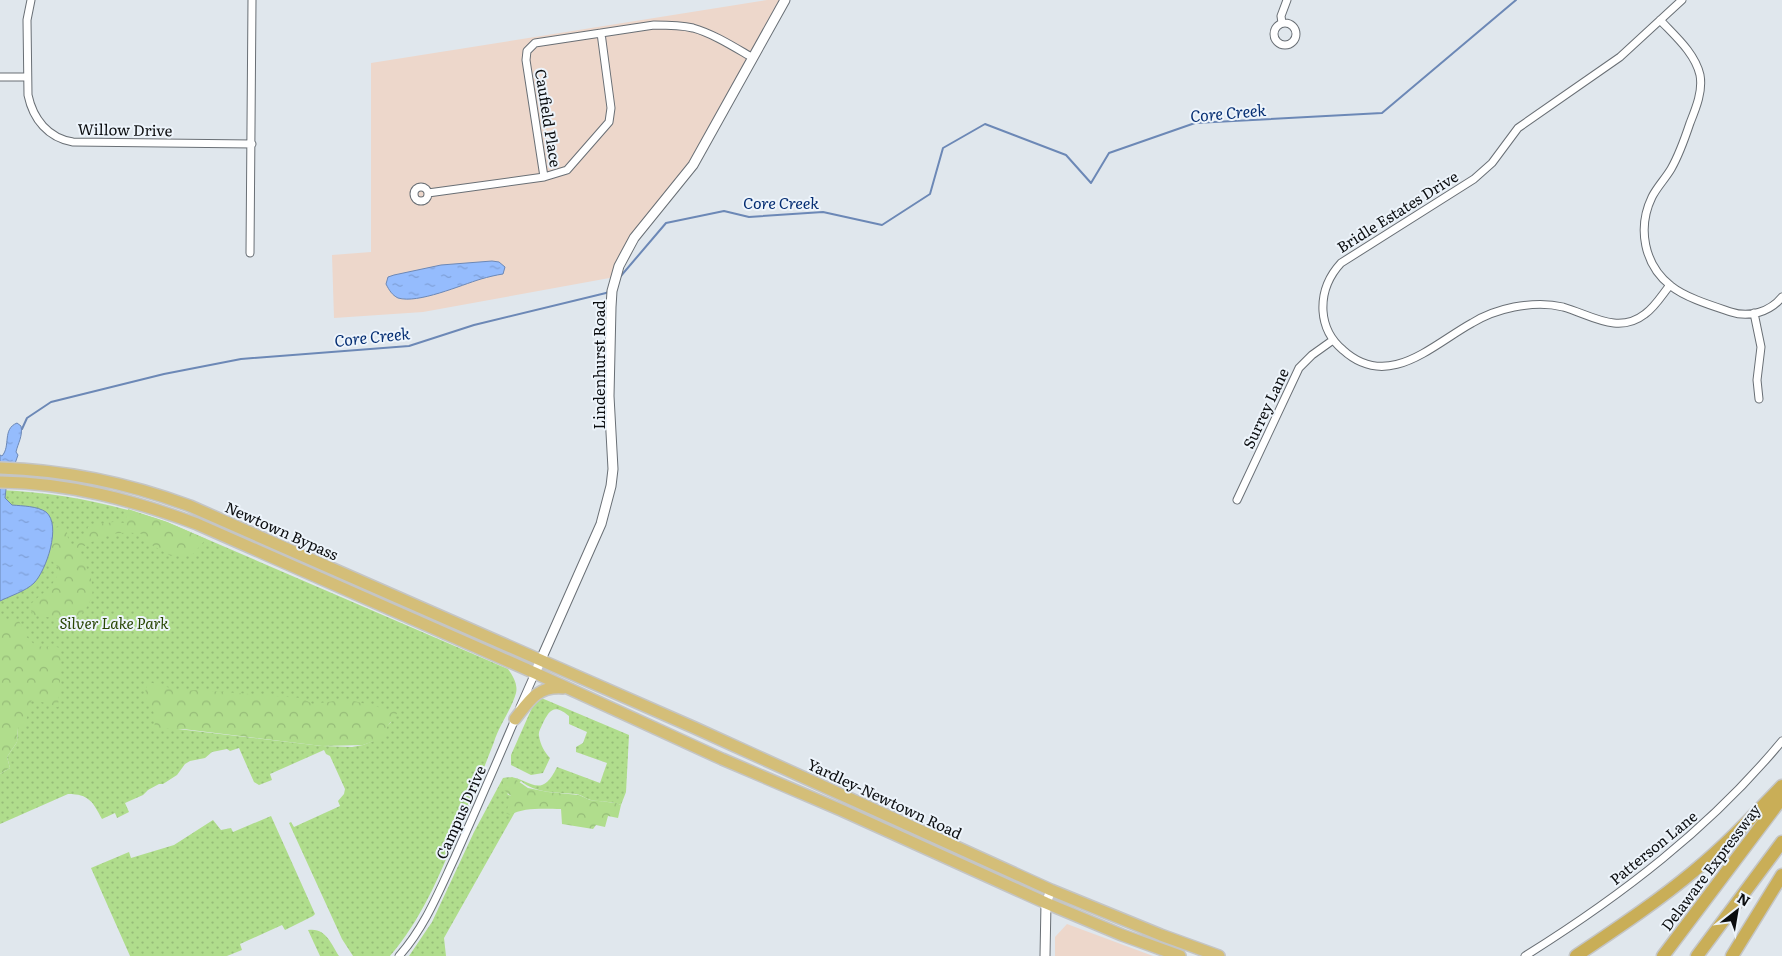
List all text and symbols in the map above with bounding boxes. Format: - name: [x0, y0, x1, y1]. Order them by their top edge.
- street label: Caufield Place: [530, 67, 568, 169]
- water label: Core Creek: [1189, 97, 1267, 127]
- street label: Willow Drive: [77, 117, 173, 141]
- street label: Bridle Estates Drive: [1332, 164, 1462, 258]
- water label: Core Creek: [743, 190, 819, 214]
- street label: Lindenhurst Road: [587, 300, 610, 430]
- water label: Core Creek: [333, 320, 411, 352]
- street label: Surrey Lane: [1236, 364, 1294, 452]
- street label: Newtown Bypass: [222, 495, 342, 565]
- park label: Silver Lake Park: [60, 611, 169, 634]
- street label: Yardley-Newtown Road: [804, 752, 966, 844]
- street label: Campus Drive: [429, 761, 491, 863]
- street label: Delaware Expressway: [1655, 798, 1766, 935]
- street label: Patterson Lane: [1604, 804, 1702, 890]
- north arrow: [1712, 886, 1762, 936]
- text: N: [1734, 887, 1755, 911]

